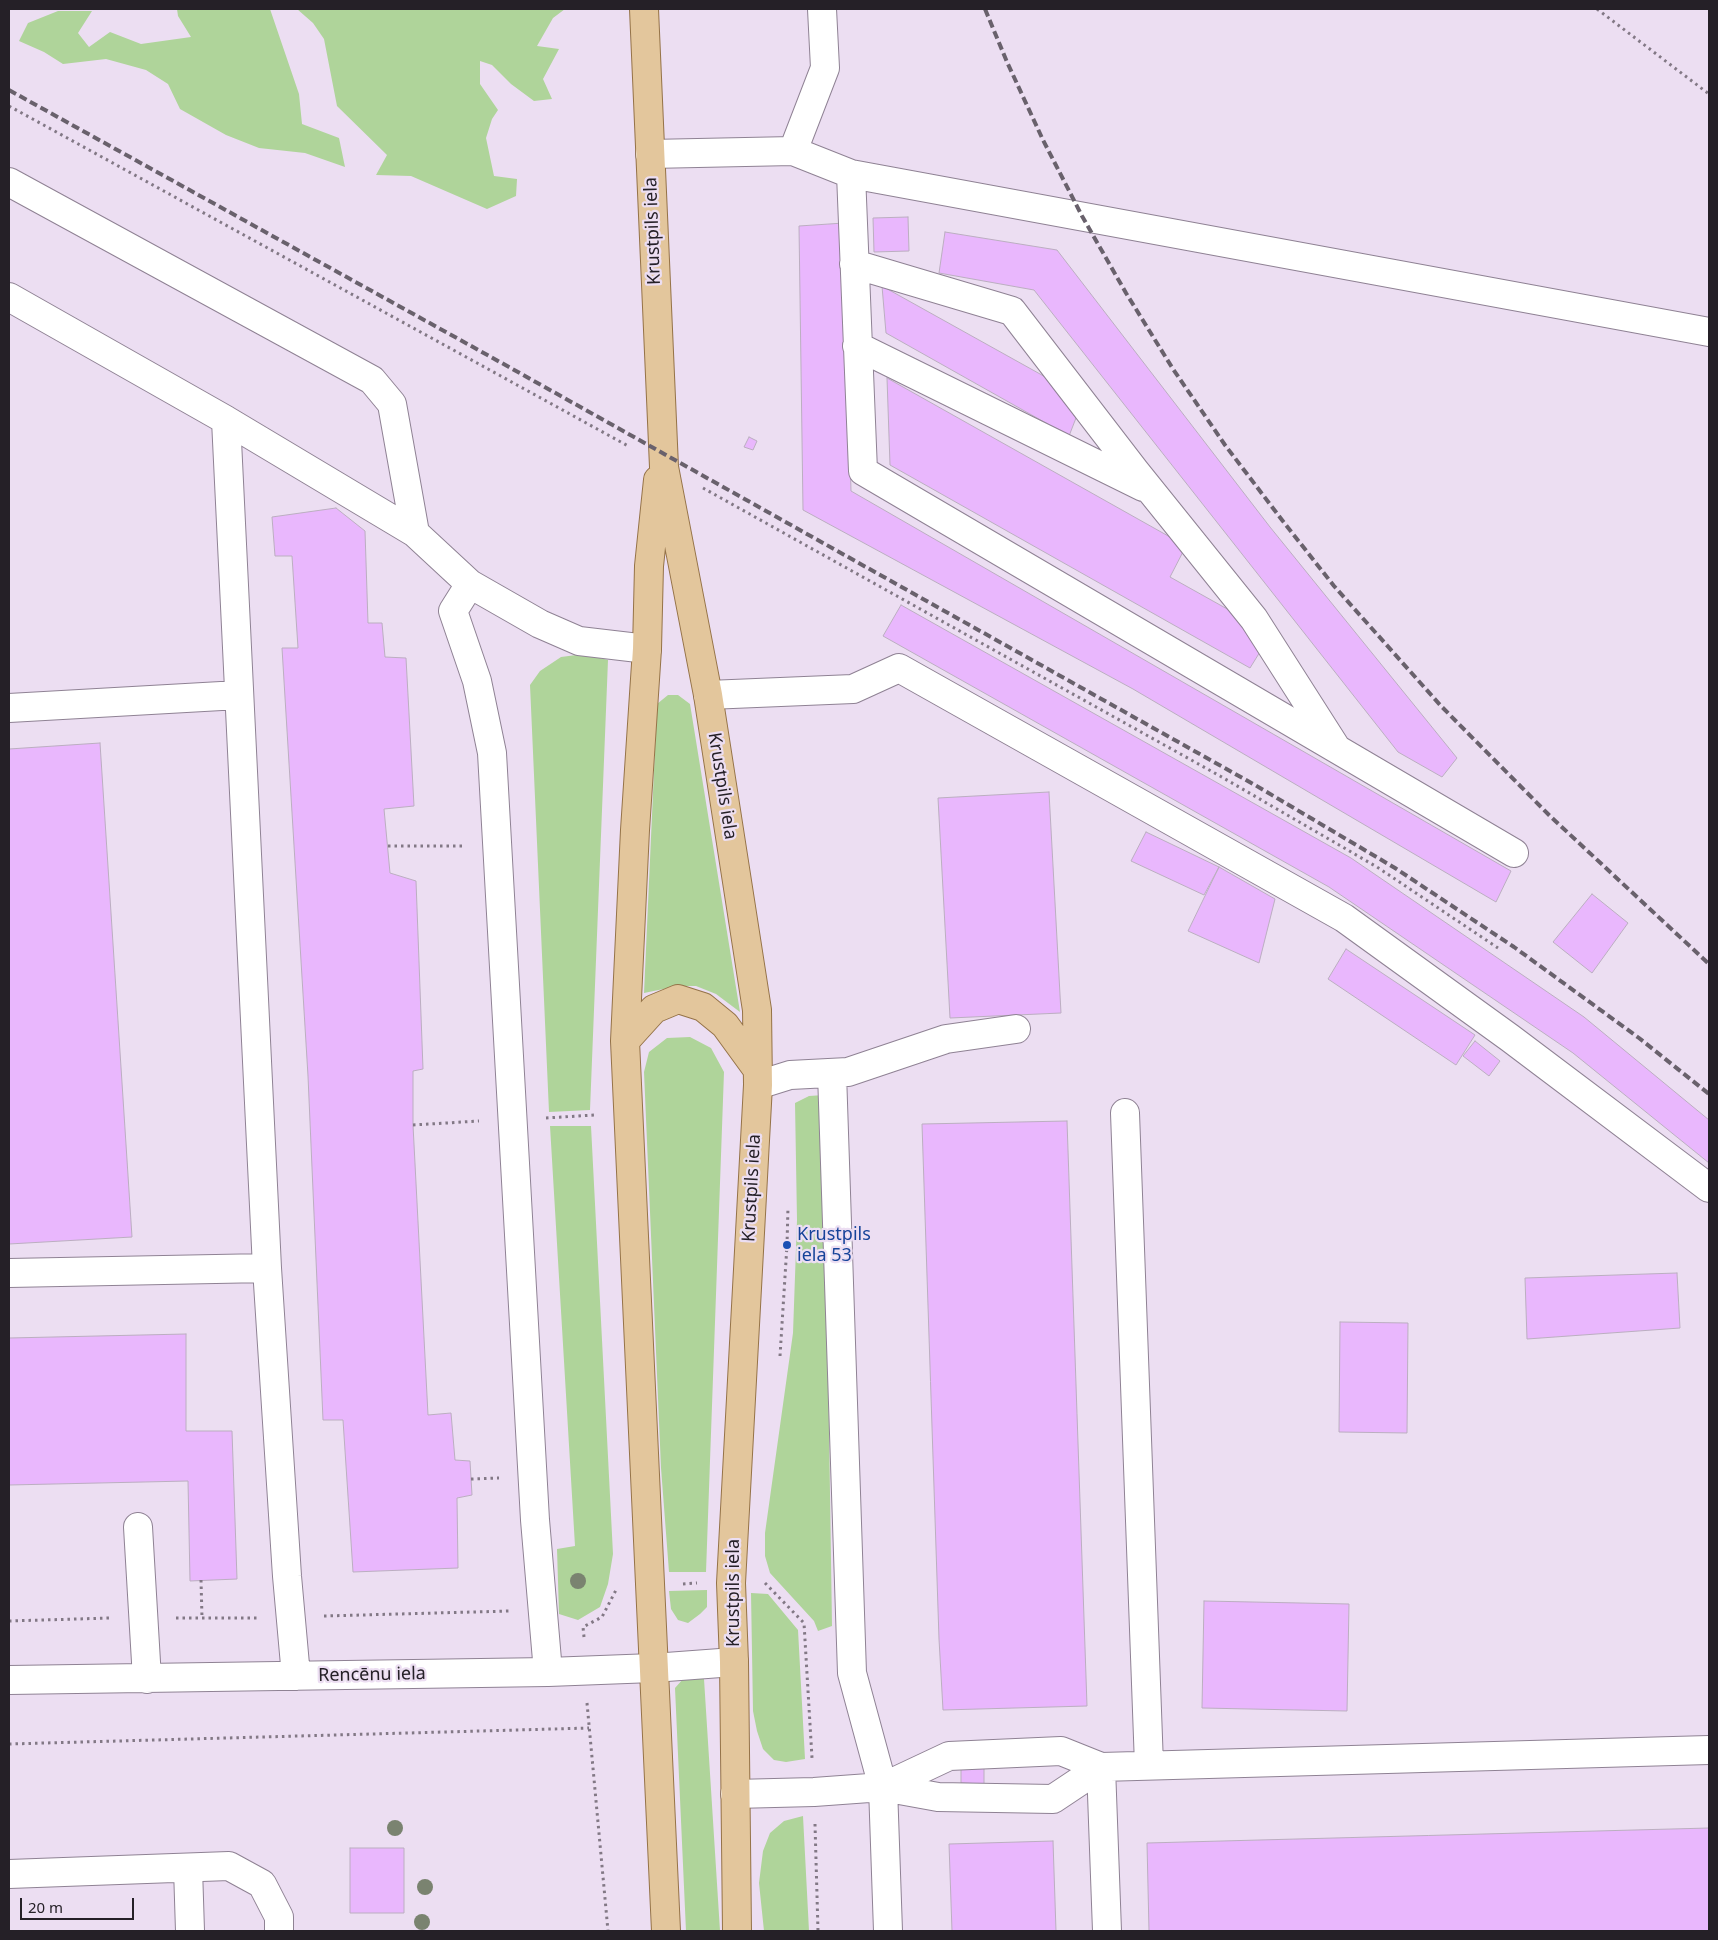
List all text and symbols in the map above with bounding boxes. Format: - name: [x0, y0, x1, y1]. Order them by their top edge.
- street label: Krustpils iela: [640, 177, 666, 285]
- street label: Krustpils iela: [703, 731, 741, 841]
- street label: Krustpils iela: [738, 1133, 766, 1243]
- place label: Krustpils iela 53: [797, 1224, 871, 1266]
- marker: Krustpils iela 53: [781, 1239, 793, 1251]
- street label: Krustpils iela: [723, 1539, 745, 1647]
- street label: Rencēnu iela: [318, 1663, 426, 1687]
- scale bar: [22, 1888, 136, 1920]
- text: 20 m: [28, 1897, 63, 1917]

